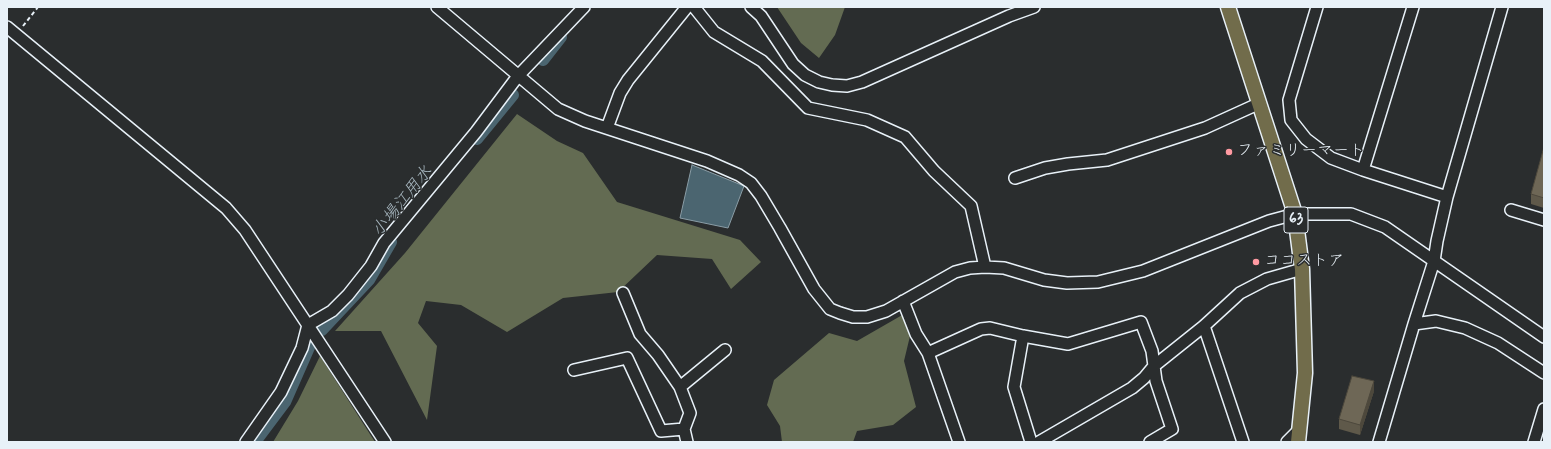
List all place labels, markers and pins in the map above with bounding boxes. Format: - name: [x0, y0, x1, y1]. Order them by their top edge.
- place label: ファミリーマート: [1237, 142, 1365, 162]
- marker: ファミリーマート: [1224, 147, 1234, 157]
- place label: ココストア: [1264, 252, 1344, 272]
- marker: ココストア: [1251, 257, 1261, 267]

